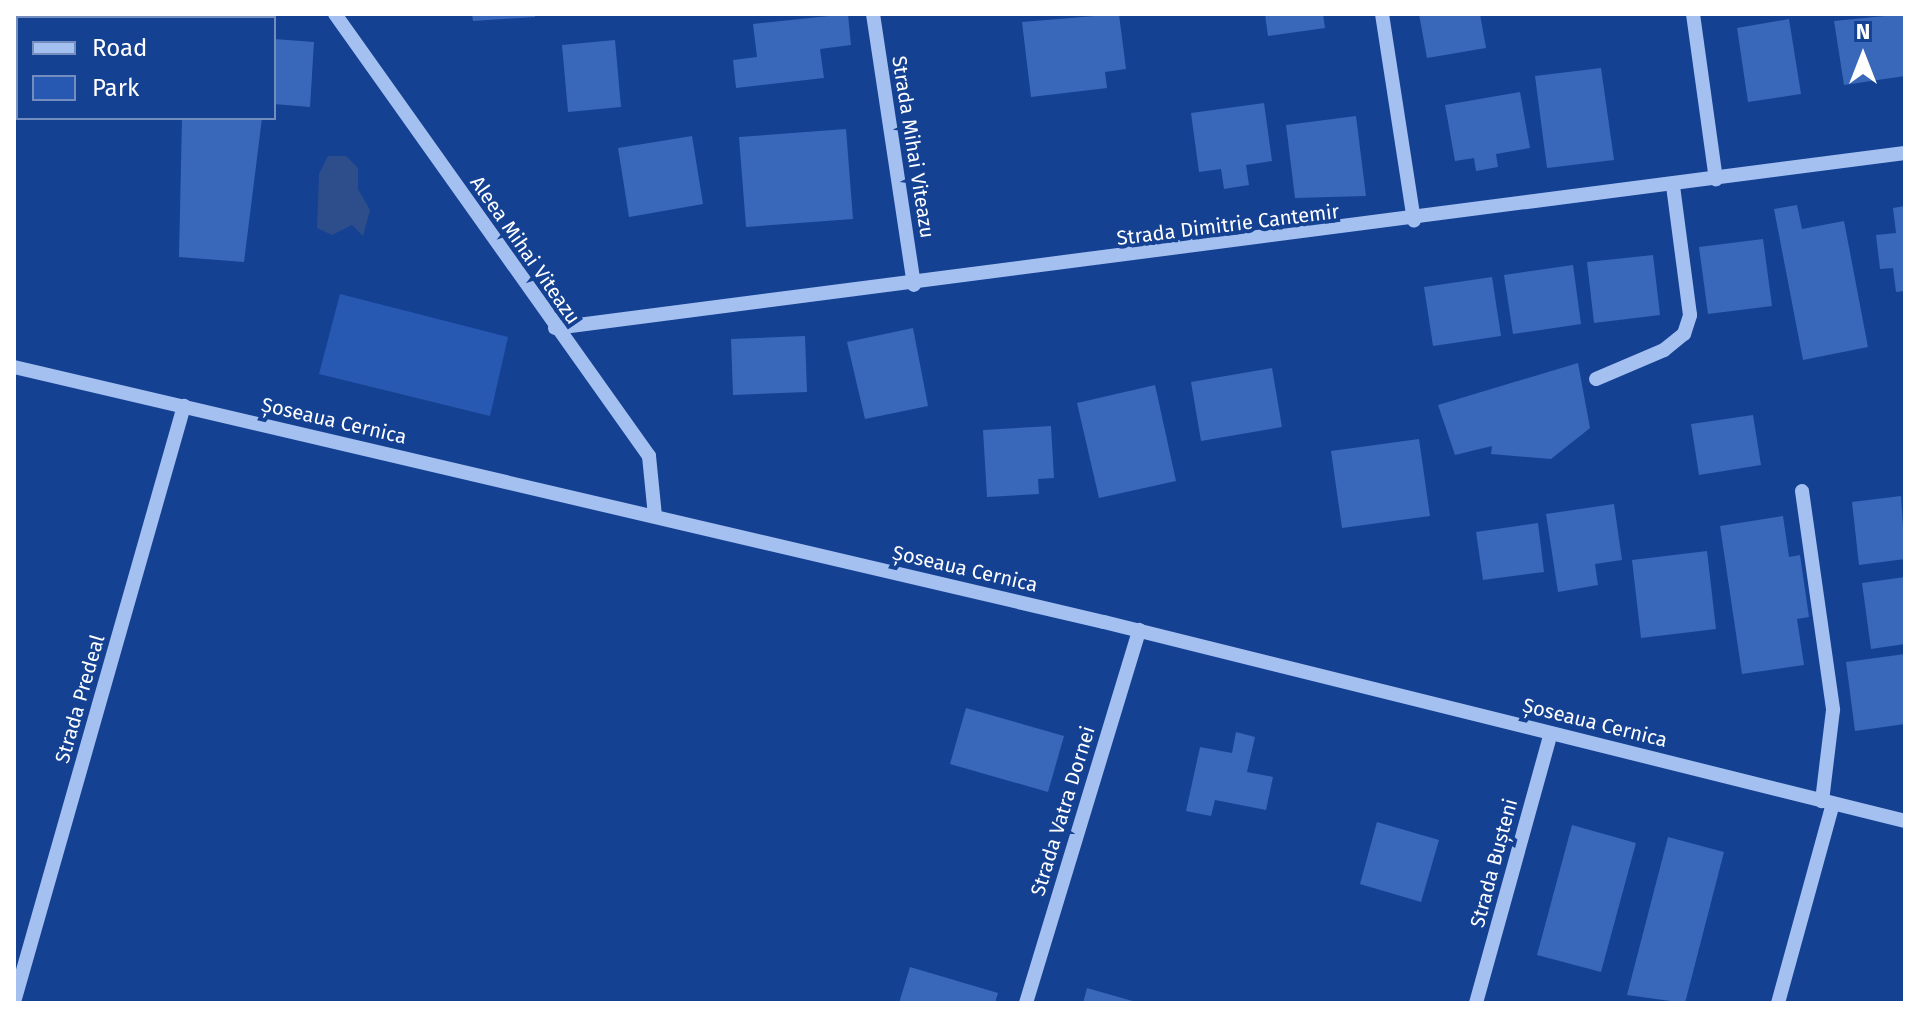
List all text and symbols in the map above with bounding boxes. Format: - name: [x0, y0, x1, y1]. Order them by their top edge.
- legend: [16, 16, 276, 120]
- north arrow: [1823, 16, 1903, 96]
- text: N: [1856, 18, 1870, 45]
- text: Road: [92, 34, 147, 62]
- street label: Strada Mihai Viteazu: [887, 54, 939, 240]
- text: Park: [92, 74, 139, 102]
- street label: Aleea Mihai Viteazu: [465, 171, 585, 329]
- street label: Strada Dimitrie Cantemir: [1115, 199, 1341, 251]
- street label: Șoseaua Cernica: [259, 393, 409, 449]
- street label: Șoseaua Cernica: [890, 541, 1040, 597]
- street label: Strada Predeal: [50, 632, 110, 766]
- street label: Șoseaua Cernica: [1520, 693, 1670, 753]
- street label: Strada Vatra Dornei: [1026, 723, 1100, 899]
- street label: Strada Bușteni: [1465, 796, 1523, 930]

